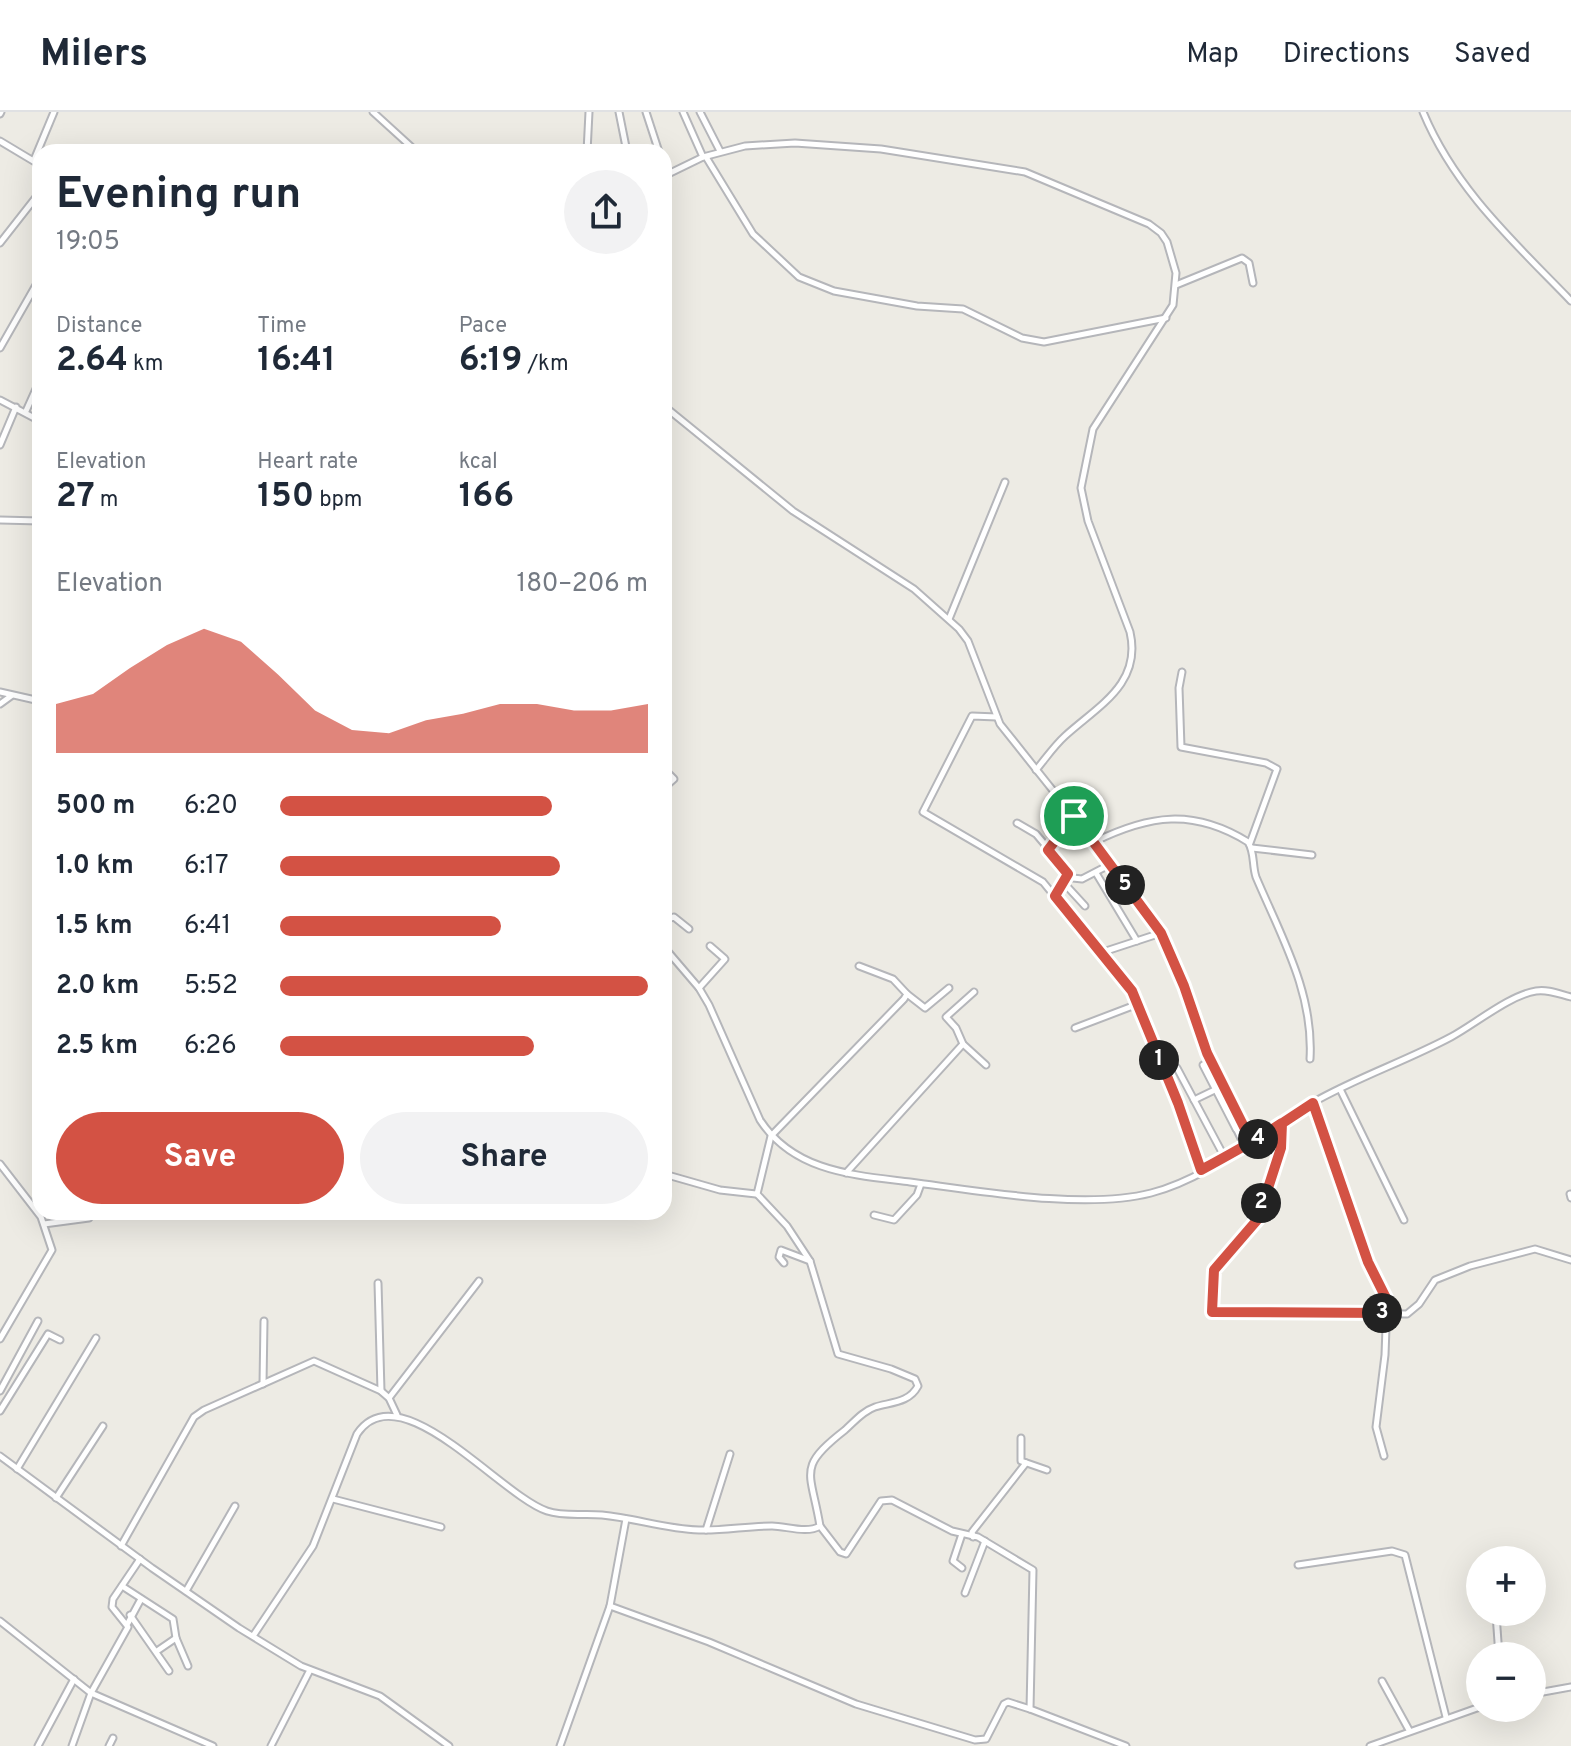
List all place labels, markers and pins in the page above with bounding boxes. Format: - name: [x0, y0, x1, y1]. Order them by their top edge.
- pin: [1040, 782, 1108, 850]
- pin: 5: [1105, 865, 1145, 905]
- pin: 1: [1139, 1040, 1179, 1080]
- pin: 4: [1238, 1119, 1278, 1159]
- pin: 2: [1241, 1183, 1281, 1223]
- pin: 3: [1362, 1293, 1402, 1333]

